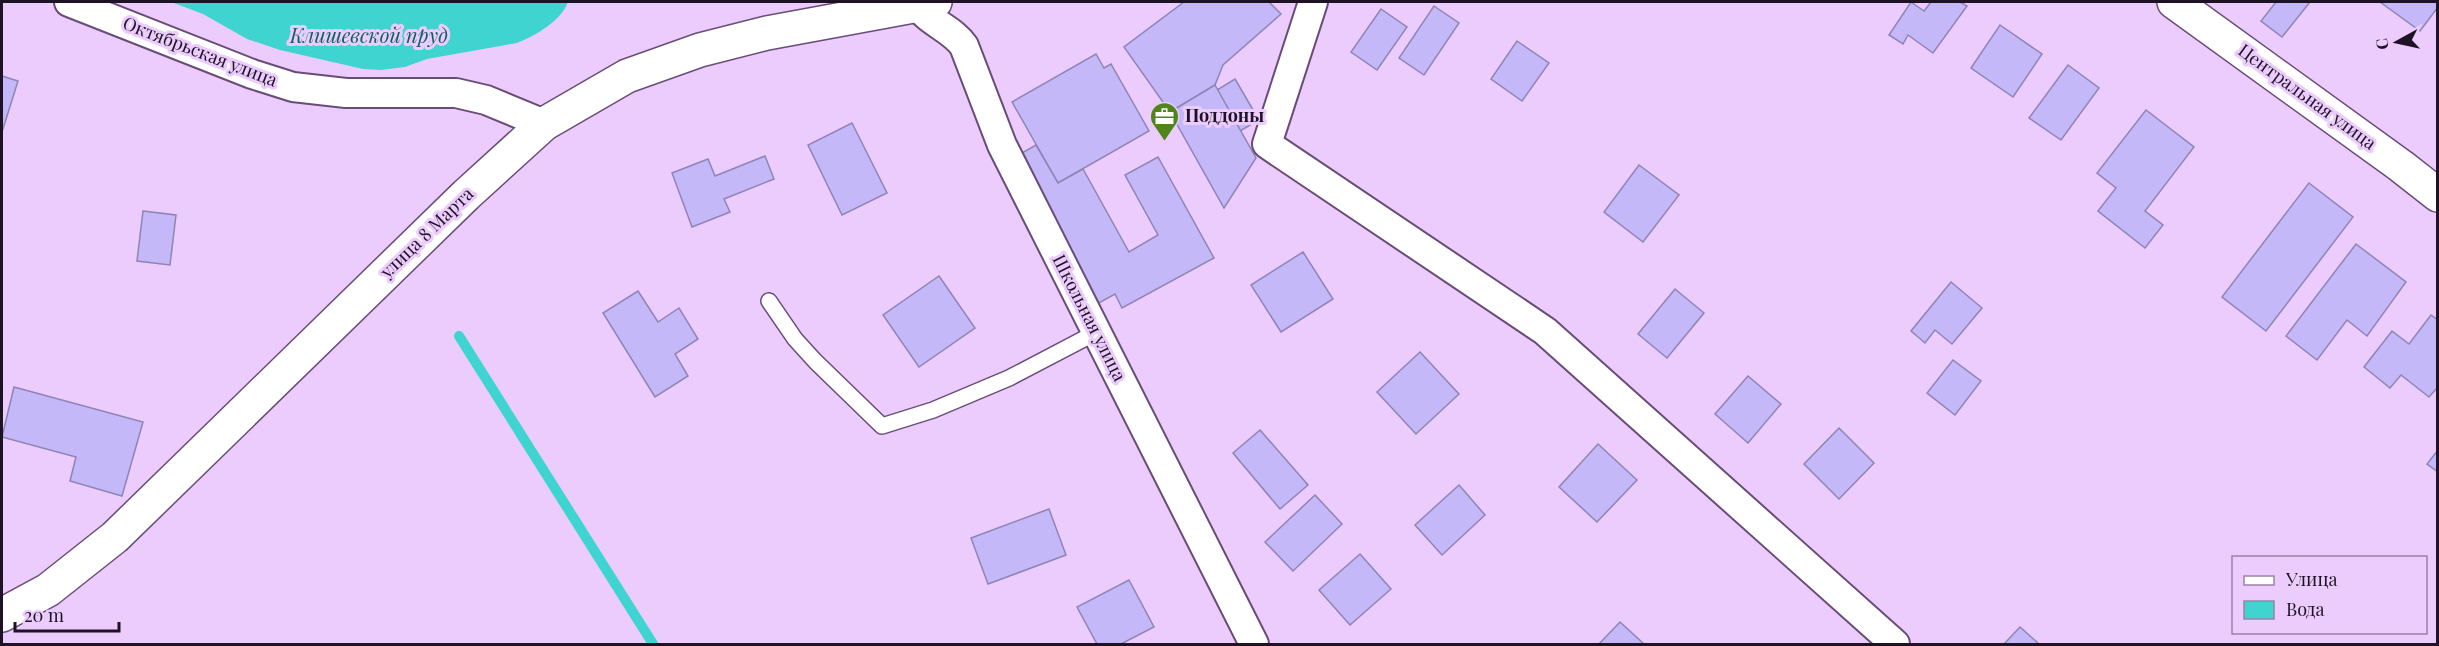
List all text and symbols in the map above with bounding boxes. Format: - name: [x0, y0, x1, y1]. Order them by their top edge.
- street label: Октябрьская улица: [120, 11, 281, 92]
- north arrow: [2367, 12, 2427, 72]
- water label: Клишевской пруд: [289, 21, 448, 48]
- text: С: [2370, 37, 2393, 51]
- street label: Центральная улица: [2234, 38, 2381, 154]
- office icon: Поддоны: [1148, 100, 1180, 142]
- place label: Поддоны: [1185, 103, 1264, 127]
- street label: улица 8 Марта: [374, 182, 478, 284]
- street label: Школьная улица: [1048, 250, 1132, 385]
- legend: [2232, 556, 2427, 634]
- text: Улица: [2285, 567, 2337, 591]
- scale bar: [15, 595, 118, 633]
- text: Вода: [2286, 597, 2324, 621]
- text: 20 m: [24, 603, 64, 627]

